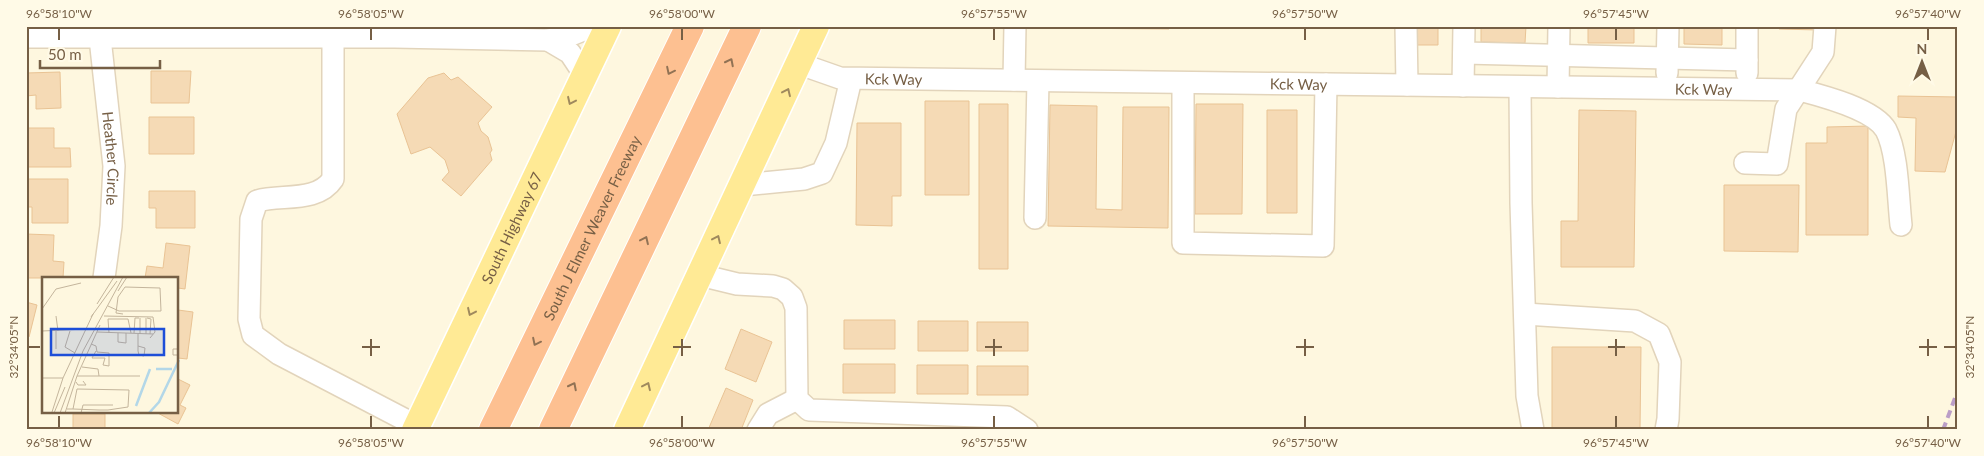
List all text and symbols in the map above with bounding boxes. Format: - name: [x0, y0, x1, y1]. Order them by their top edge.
- text: 96°58'10"W: [26, 6, 93, 21]
- text: 96°58'05"W: [338, 6, 405, 21]
- text: 96°58'00"W: [649, 6, 716, 21]
- text: 96°57'55"W: [961, 6, 1028, 21]
- text: 96°57'50"W: [1272, 6, 1339, 21]
- text: 96°57'45"W: [1583, 6, 1650, 21]
- text: 96°57'40"W: [1895, 6, 1962, 21]
- scale bar: [40, 38, 160, 70]
- north arrow: [1896, 38, 1946, 88]
- text: N: [1917, 40, 1927, 57]
- text: 50 m: [48, 45, 82, 63]
- one-way arrow: [724, 58, 734, 67]
- one-way arrow: [665, 66, 676, 75]
- street label: Kck Way: [865, 69, 923, 88]
- street label: Kck Way: [1270, 74, 1328, 93]
- street label: Kck Way: [1675, 79, 1733, 98]
- one-way arrow: [781, 88, 791, 97]
- one-way arrow: [567, 96, 577, 105]
- street label: Heather Circle: [99, 110, 123, 206]
- street label: South J Elmer Weaver Freeway: [539, 132, 644, 323]
- street label: South Highway 67: [477, 169, 546, 286]
- one-way arrow: [711, 235, 721, 244]
- one-way arrow: [638, 236, 649, 245]
- inset map: [42, 277, 179, 414]
- one-way arrow: [468, 306, 478, 315]
- text: 32°34'05"N: [6, 316, 21, 378]
- text: 32°34'05"N: [1962, 316, 1977, 378]
- one-way arrow: [532, 337, 542, 346]
- one-way arrow: [567, 382, 577, 391]
- one-way arrow: [641, 382, 651, 391]
- text: 96°58'10"W: [26, 435, 93, 450]
- text: 96°58'05"W: [338, 435, 405, 450]
- text: 96°58'00"W: [649, 435, 716, 450]
- text: 96°57'55"W: [961, 435, 1028, 450]
- text: 96°57'50"W: [1272, 435, 1339, 450]
- text: 96°57'45"W: [1583, 435, 1650, 450]
- text: 96°57'40"W: [1895, 435, 1962, 450]

